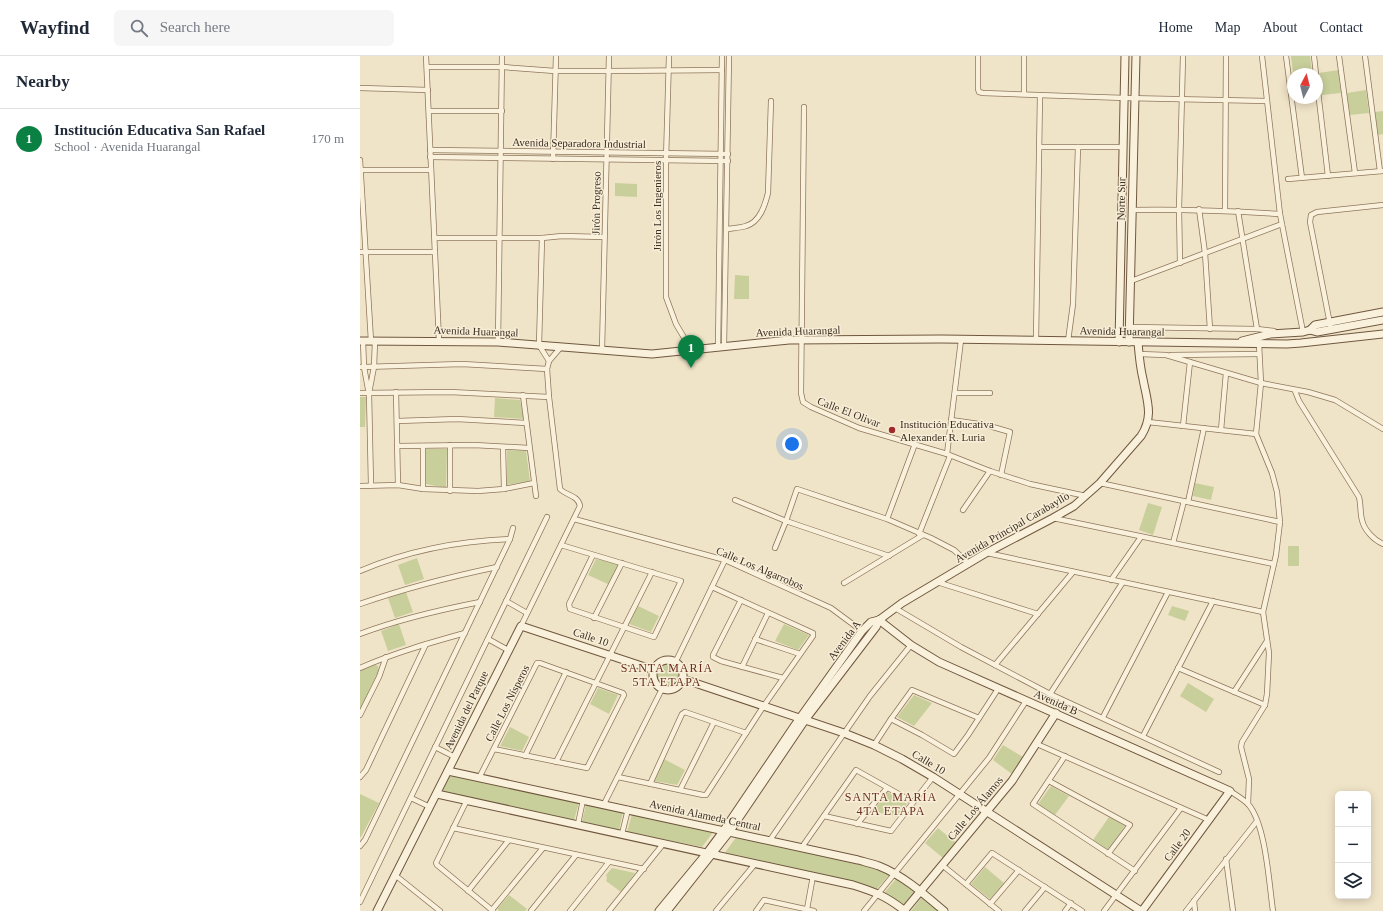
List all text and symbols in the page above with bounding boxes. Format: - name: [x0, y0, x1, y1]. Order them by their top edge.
- search box: [114, 10, 394, 46]
- text: Wayfind: [20, 17, 90, 38]
- icon: search: [128, 17, 150, 39]
- text: Search here: [160, 19, 230, 35]
- text: Home: [1159, 20, 1193, 35]
- text: Map: [1215, 20, 1240, 35]
- text: About: [1262, 20, 1297, 35]
- text: Contact: [1319, 20, 1363, 35]
- north arrow: [1287, 68, 1323, 104]
- text: Nearby: [16, 72, 70, 91]
- text: Institución Educativa San Rafael: [54, 122, 265, 138]
- text: 1: [26, 131, 32, 146]
- text: 170 m: [311, 131, 344, 146]
- street label: Avenida Separadora Industrial: [512, 136, 646, 150]
- text: School · Avenida Huarangal: [54, 139, 201, 154]
- street label: Jirón Los Ingenieros: [651, 161, 663, 251]
- street label: Jirón Progreso: [589, 170, 603, 235]
- street label: Norte Sur: [1115, 177, 1127, 221]
- street label: Avenida Huarangal: [433, 324, 519, 338]
- street label: Avenida Huarangal: [755, 324, 841, 338]
- street label: Avenida Huarangal: [1079, 324, 1165, 338]
- pin: 1: [678, 335, 704, 368]
- street label: Calle El Olivar: [816, 394, 883, 430]
- place label: Institución Educativa Alexander R. Luria: [900, 418, 994, 443]
- marker: Institución Educativa Alexander R. Luria: [887, 425, 897, 435]
- your location: [782, 434, 802, 454]
- street label: Avenida Principal Carabayllo: [953, 489, 1072, 565]
- street label: Calle Los Algarrobos: [714, 544, 806, 592]
- street label: Avenida A: [825, 618, 863, 662]
- street label: Calle 10: [572, 626, 611, 649]
- district label: SANTA MARÍA 5TA ETAPA: [621, 661, 713, 689]
- street label: Calle Los Nísperos: [483, 663, 531, 743]
- street label: Avenida del Parque: [442, 669, 490, 751]
- street label: Avenida B: [1032, 687, 1080, 717]
- street label: Calle 10: [910, 747, 948, 777]
- street label: Calle Los Álamos: [945, 774, 1005, 842]
- district label: SANTA MARÍA 4TA ETAPA: [845, 790, 937, 818]
- map controls: [1335, 791, 1371, 899]
- button: +: [1335, 791, 1371, 827]
- street label: Avenida Alameda Central: [648, 797, 762, 833]
- street label: Calle 20: [1161, 826, 1193, 863]
- button: −: [1335, 827, 1371, 863]
- button: layers: [1335, 863, 1371, 899]

